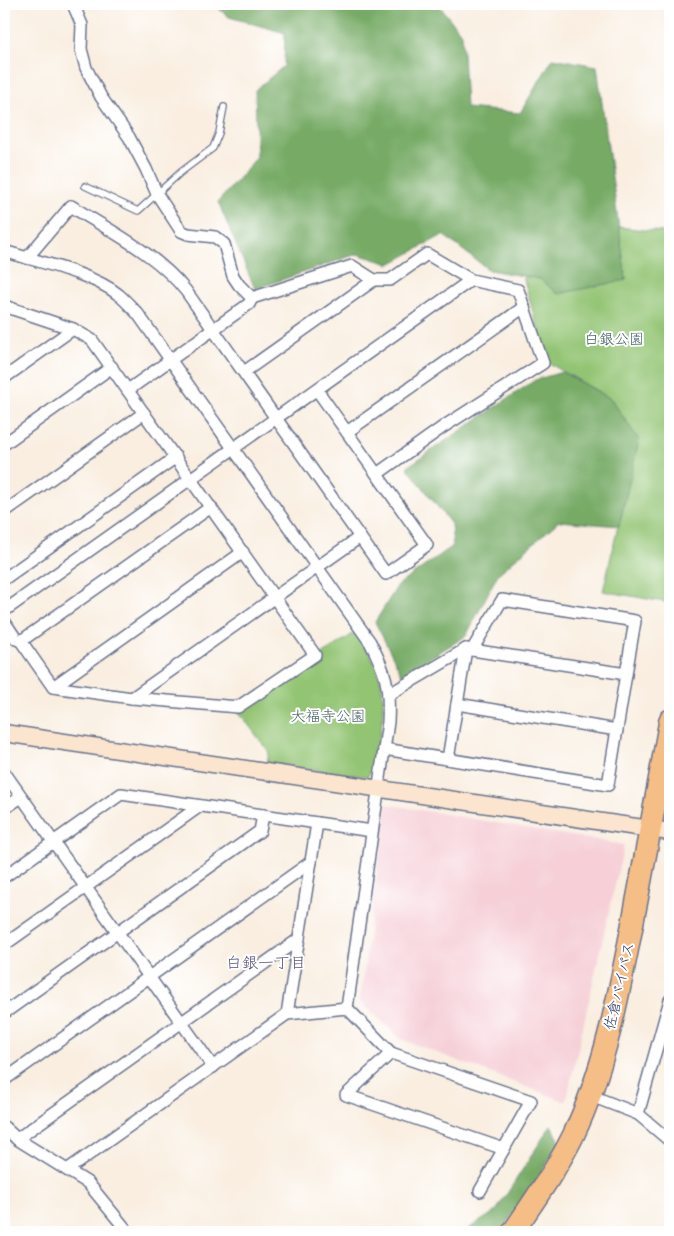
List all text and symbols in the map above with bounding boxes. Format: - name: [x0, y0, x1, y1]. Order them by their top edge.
- park label: 白銀公園: [584, 326, 644, 352]
- park label: 大福寺公園: [290, 703, 366, 729]
- street label: 佐倉バイパス: [596, 939, 642, 1033]
- district label: 白銀一丁目: [226, 948, 306, 977]

